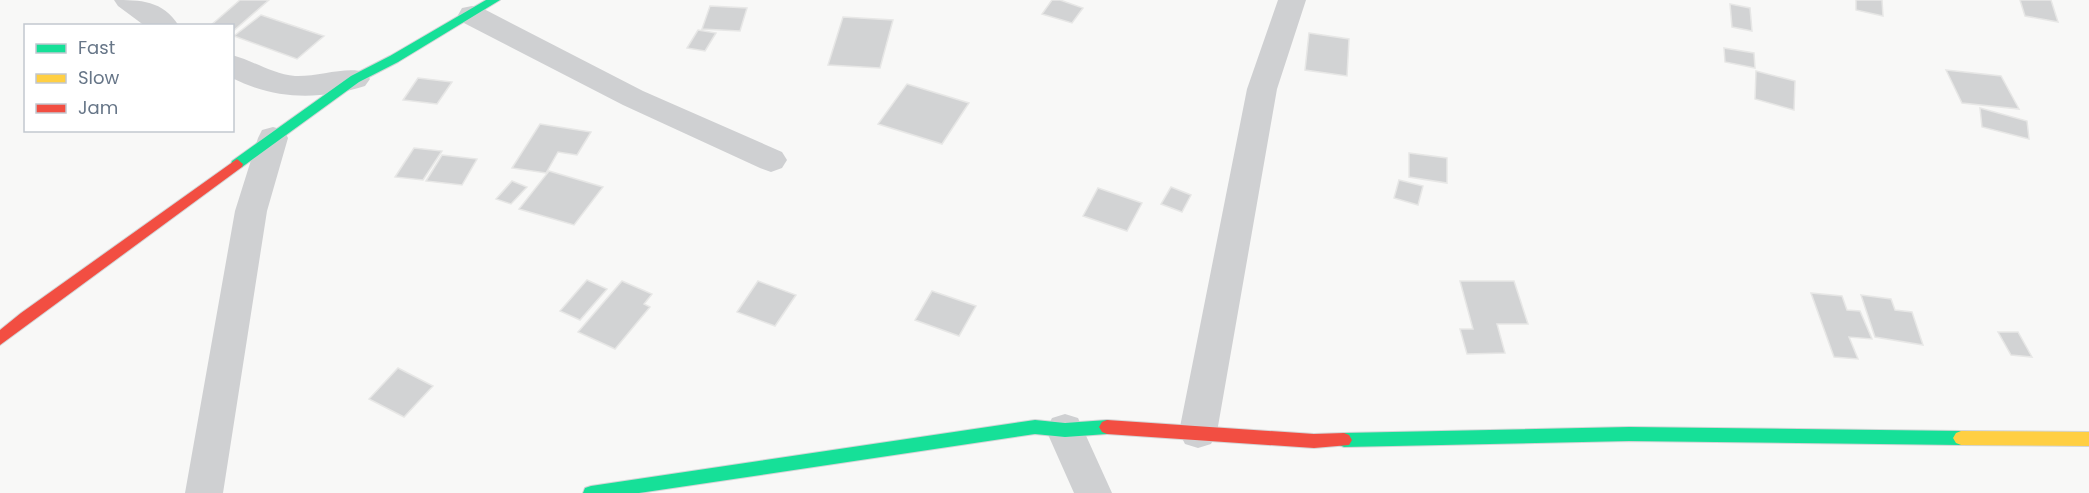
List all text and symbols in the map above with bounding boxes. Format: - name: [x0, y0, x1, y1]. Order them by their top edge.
- legend: [24, 24, 234, 132]
- text: Fast: [78, 35, 115, 60]
- text: Slow: [78, 65, 120, 90]
- text: Jam: [78, 95, 118, 120]

